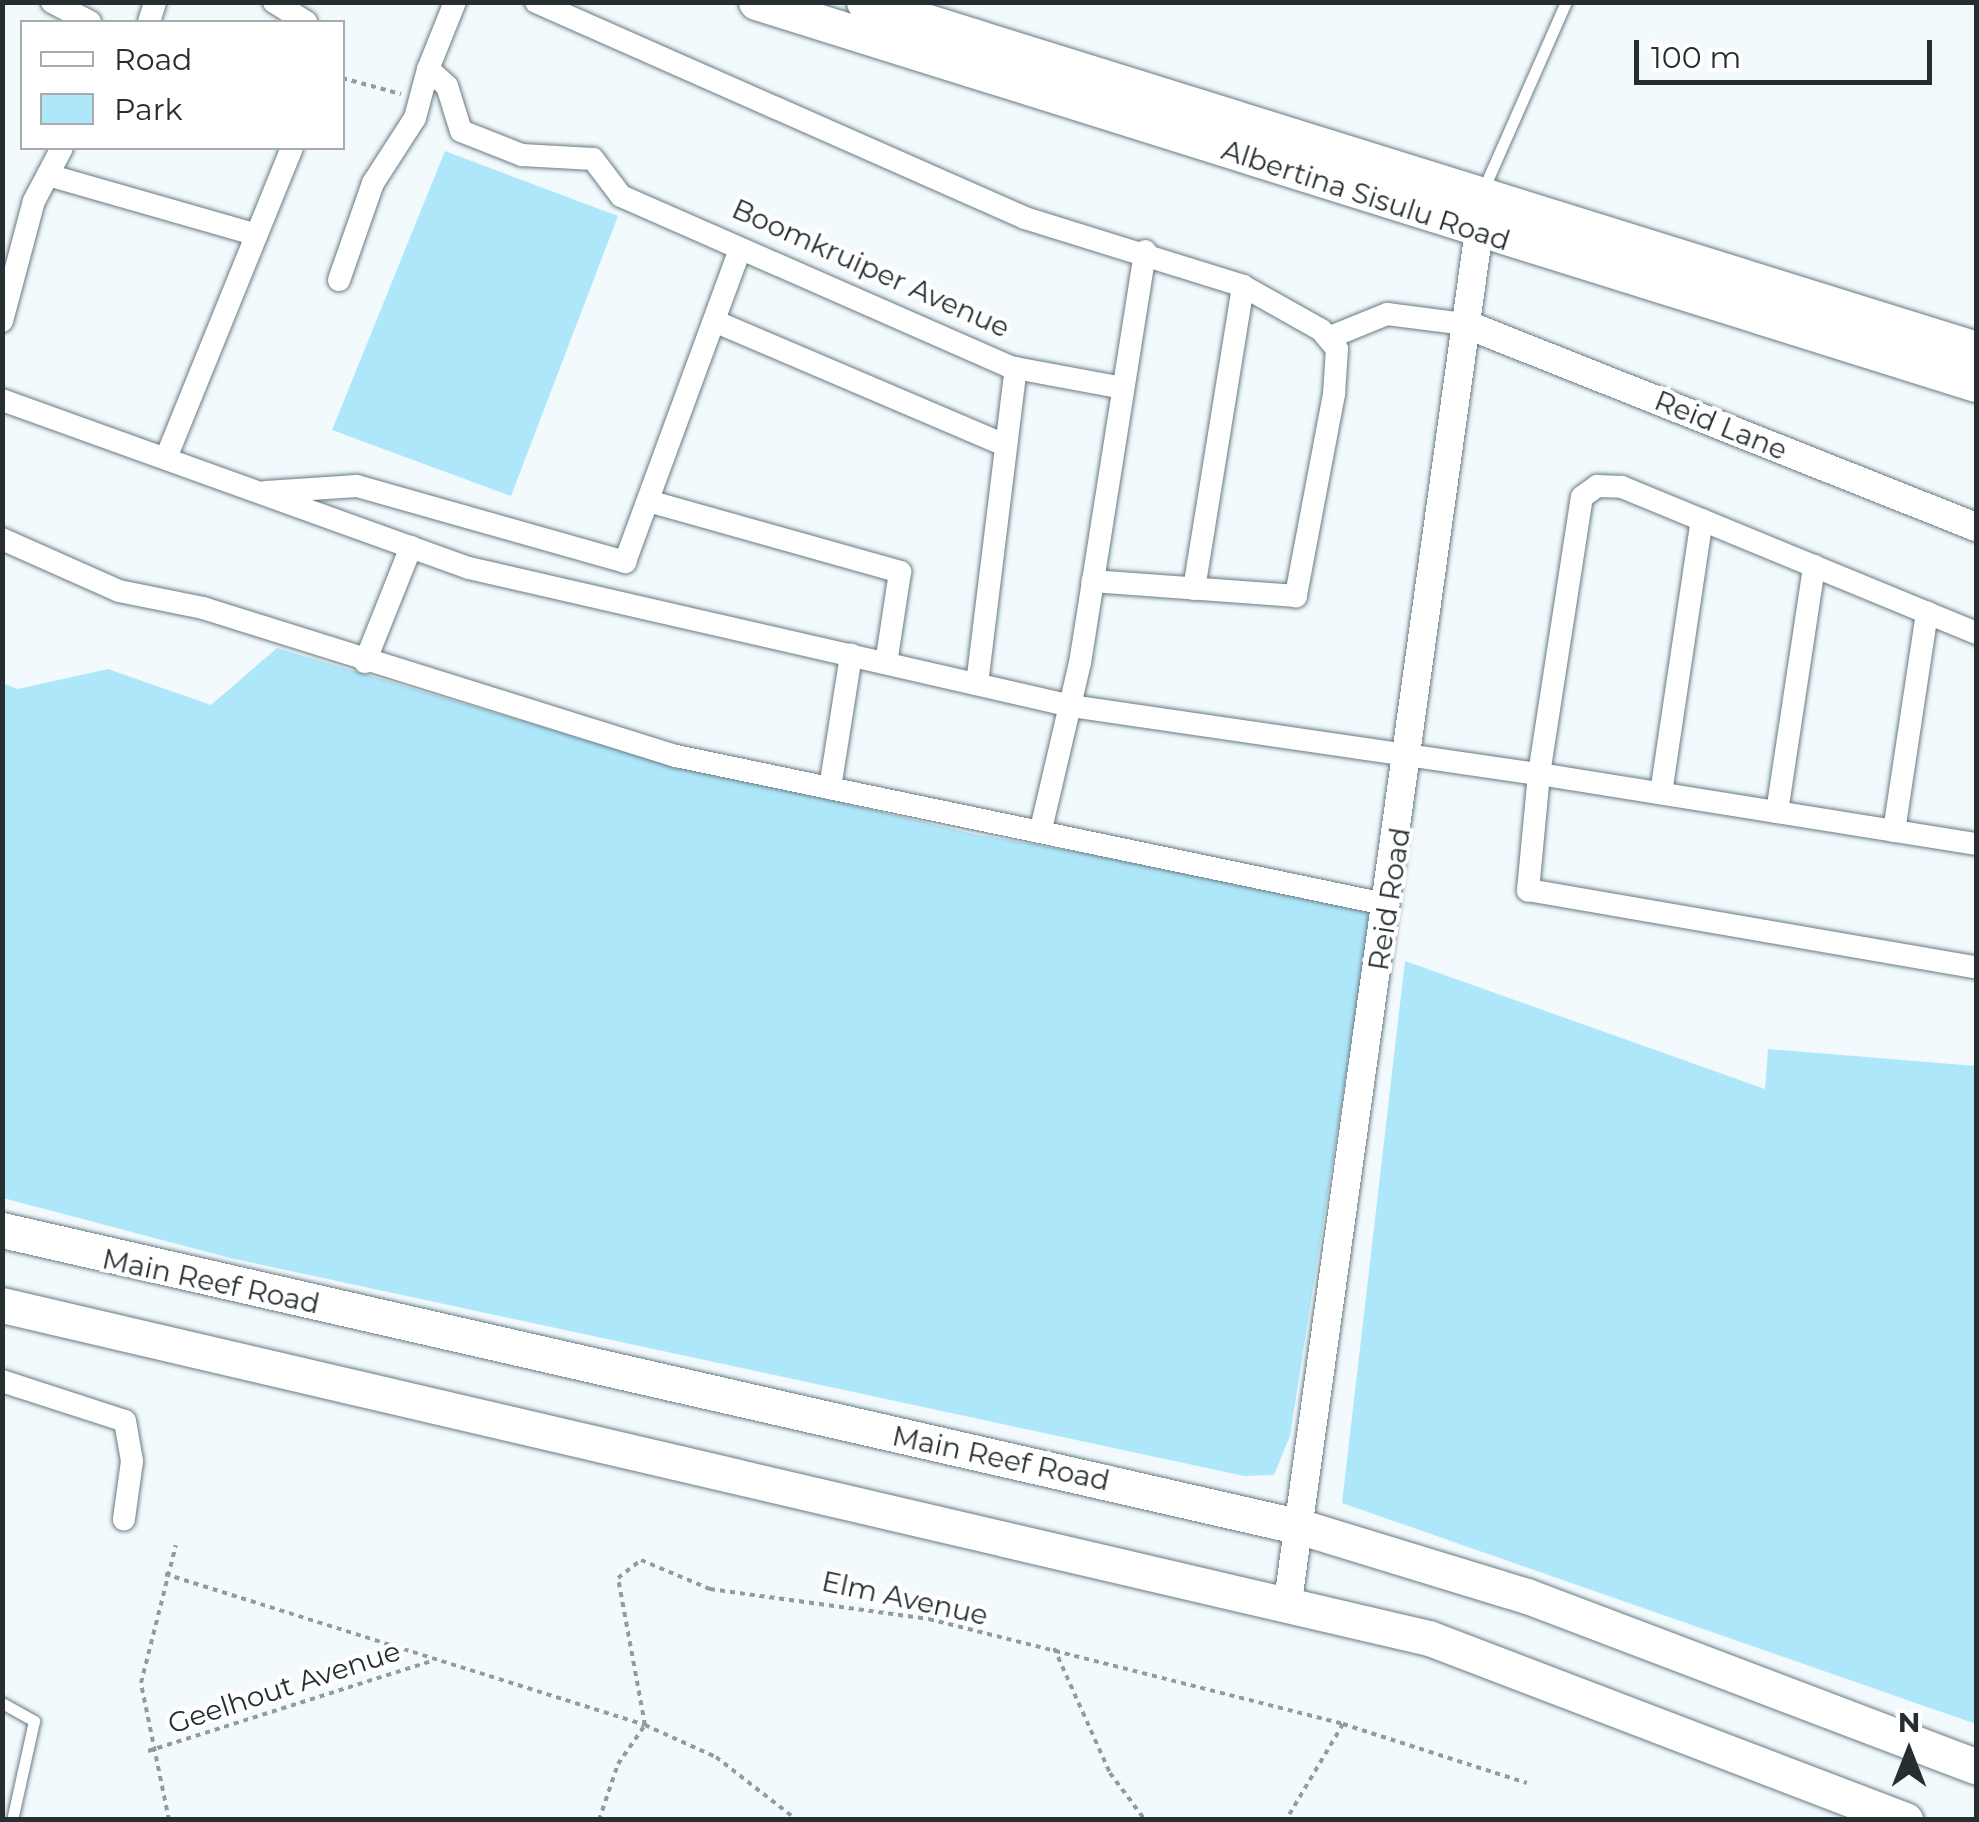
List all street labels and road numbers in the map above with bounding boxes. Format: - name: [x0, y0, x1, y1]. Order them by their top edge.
- street label: Albertina Sisulu Road: [1218, 133, 1514, 257]
- street label: Boomkruiper Avenue: [727, 192, 1015, 344]
- street label: Reid Lane: [1650, 383, 1792, 467]
- street label: Reid Road: [1361, 825, 1417, 973]
- street label: Main Reef Road: [99, 1242, 323, 1320]
- street label: Main Reef Road: [889, 1419, 1113, 1497]
- street label: Elm Avenue: [819, 1564, 991, 1632]
- street label: Geelhout Avenue: [163, 1634, 405, 1740]

